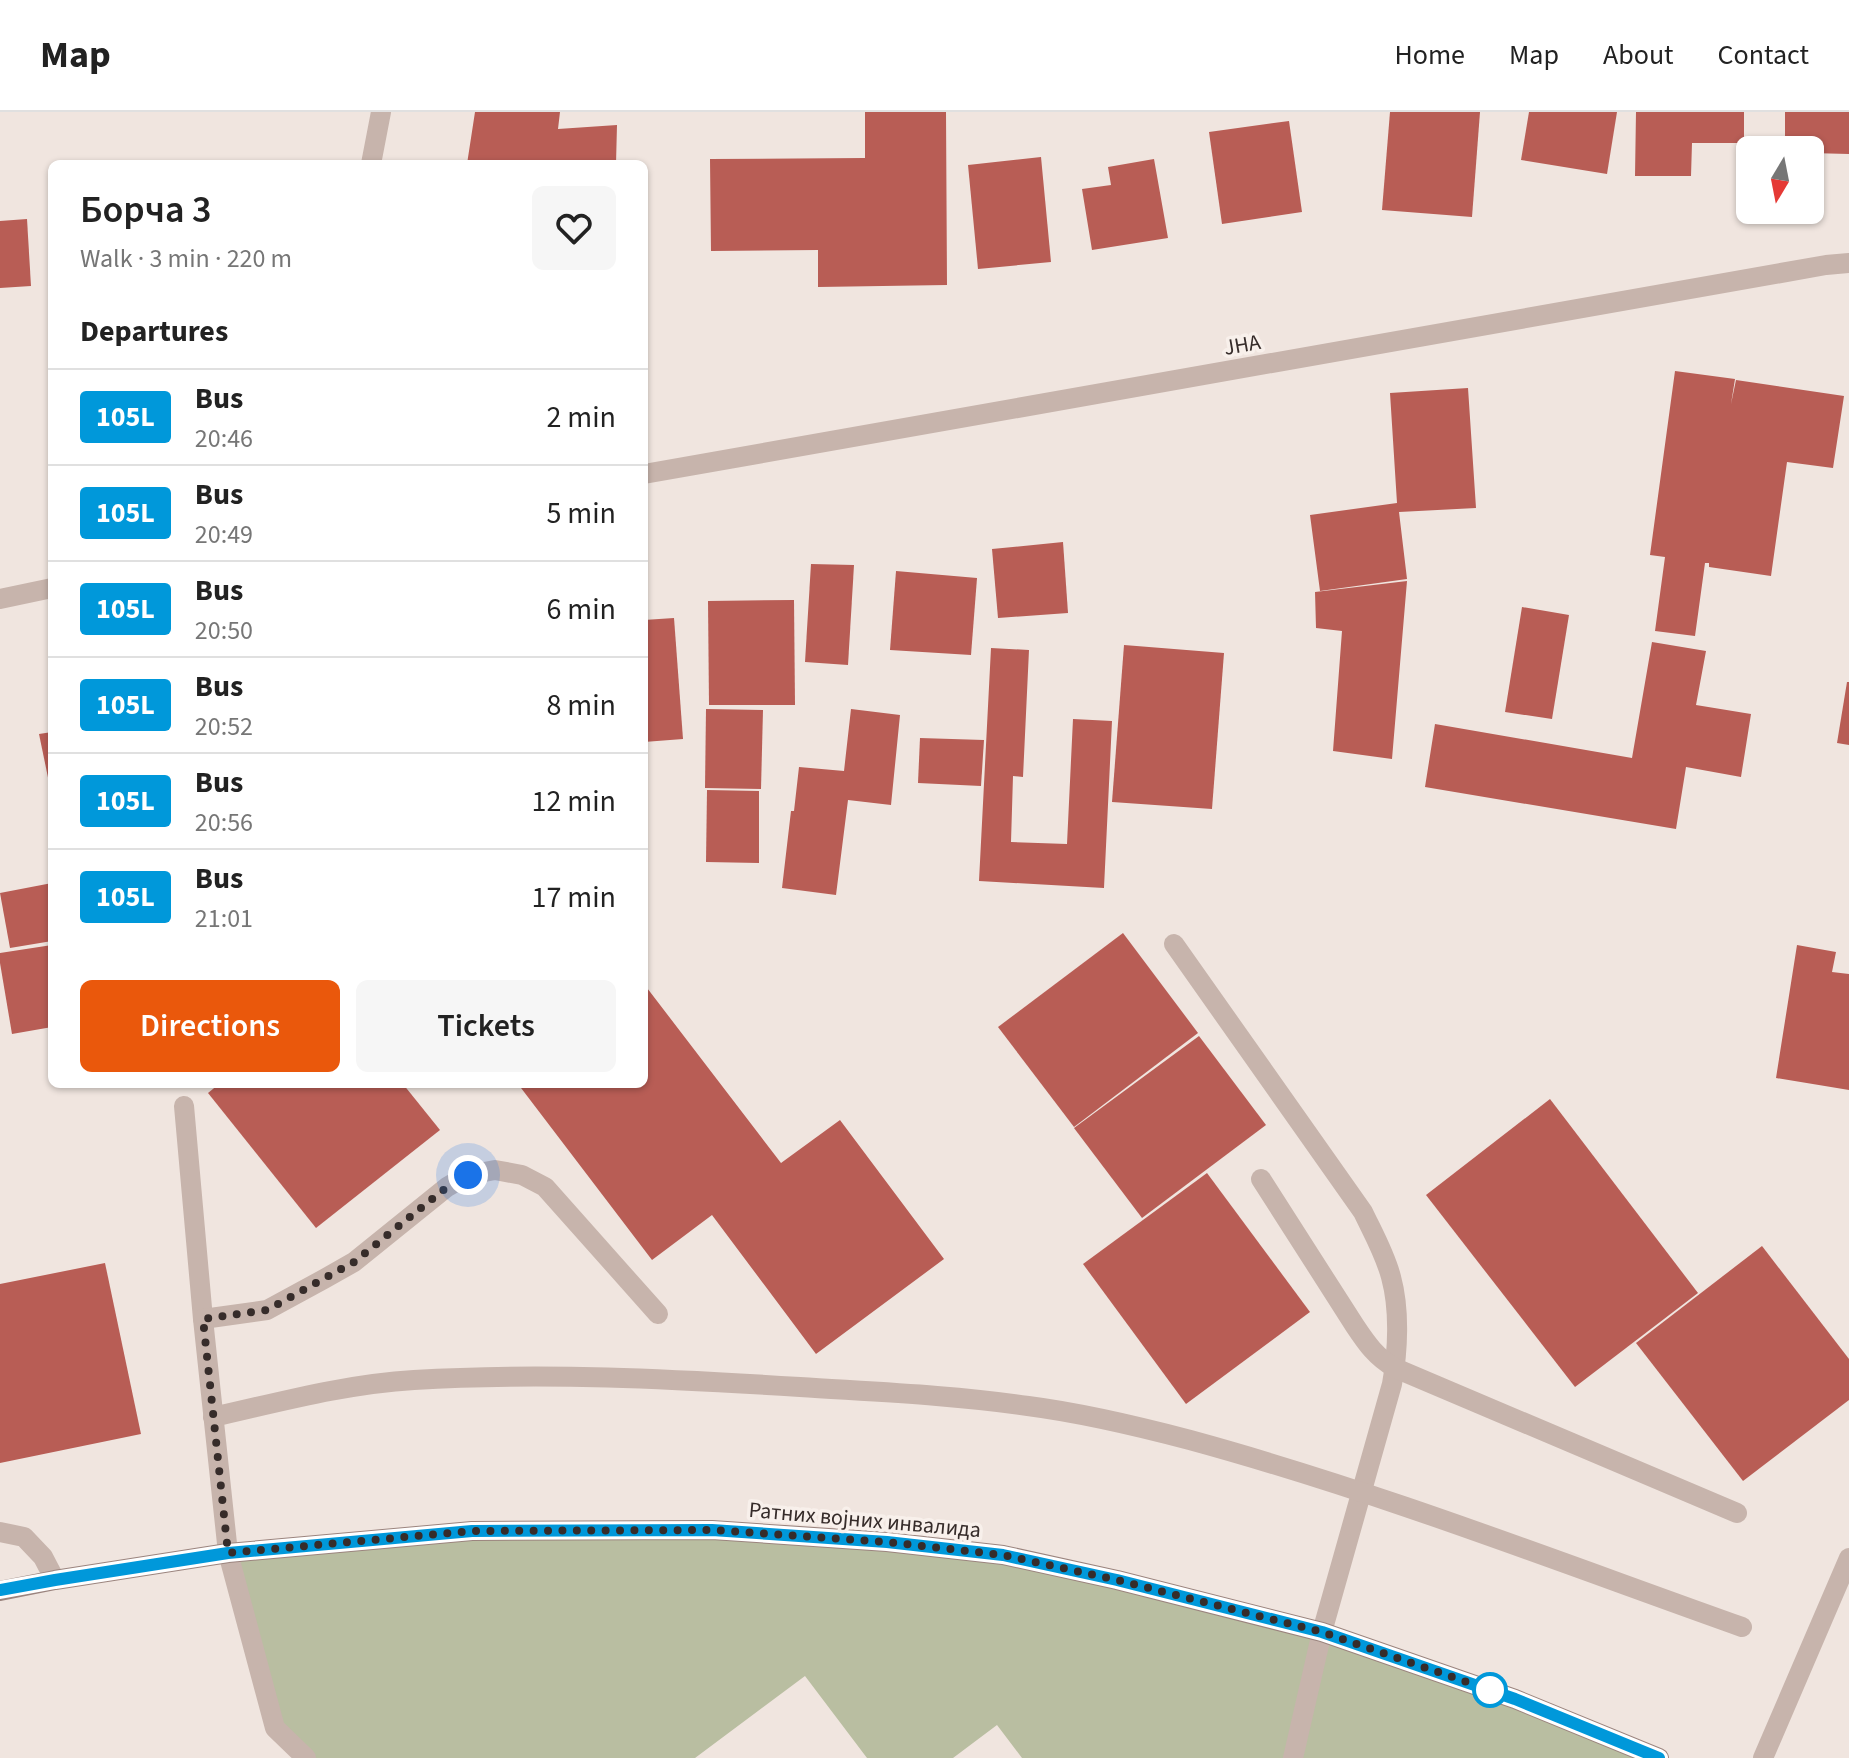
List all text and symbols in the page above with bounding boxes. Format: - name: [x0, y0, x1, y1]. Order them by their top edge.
- text: Map: [40, 28, 111, 82]
- text: Home: [1394, 35, 1465, 75]
- text: Map: [1509, 35, 1559, 75]
- text: About: [1603, 35, 1674, 75]
- text: Contact: [1718, 35, 1809, 75]
- north arrow: [1736, 136, 1824, 224]
- map controls: [1736, 136, 1824, 224]
- text: Борча 3: [80, 183, 212, 237]
- button: heart: [532, 186, 616, 270]
- text: Walk · 3 min · 220 m: [80, 240, 292, 277]
- text: Departures: [80, 310, 228, 353]
- street label: ЈНА: [1221, 326, 1263, 364]
- text: Bus: [195, 377, 243, 420]
- text: 2 min: [546, 396, 616, 439]
- text: 105L: [96, 397, 155, 437]
- text: 20:46: [195, 420, 253, 457]
- text: Bus: [195, 473, 243, 516]
- text: 5 min: [546, 492, 616, 535]
- text: 105L: [96, 493, 155, 533]
- text: 20:49: [195, 516, 253, 553]
- text: Bus: [195, 569, 243, 612]
- text: 6 min: [546, 588, 616, 631]
- text: 105L: [96, 589, 155, 629]
- text: 20:50: [195, 612, 253, 649]
- text: Bus: [195, 665, 243, 708]
- text: 8 min: [546, 684, 616, 727]
- text: 105L: [96, 685, 155, 725]
- text: 20:52: [195, 708, 253, 745]
- text: Bus: [195, 761, 243, 804]
- text: 12 min: [532, 780, 616, 823]
- text: 105L: [96, 781, 155, 821]
- text: 20:56: [195, 804, 253, 841]
- text: Bus: [195, 857, 243, 900]
- text: 17 min: [532, 876, 616, 919]
- text: 105L: [96, 877, 155, 917]
- text: 21:01: [195, 900, 253, 937]
- button: Directions: [80, 980, 340, 1072]
- button: Tickets: [356, 980, 616, 1072]
- your location: [448, 1155, 488, 1195]
- street label: Ратних војних инвалида: [747, 1494, 982, 1546]
- unlabelled marker: [1473, 1673, 1507, 1707]

